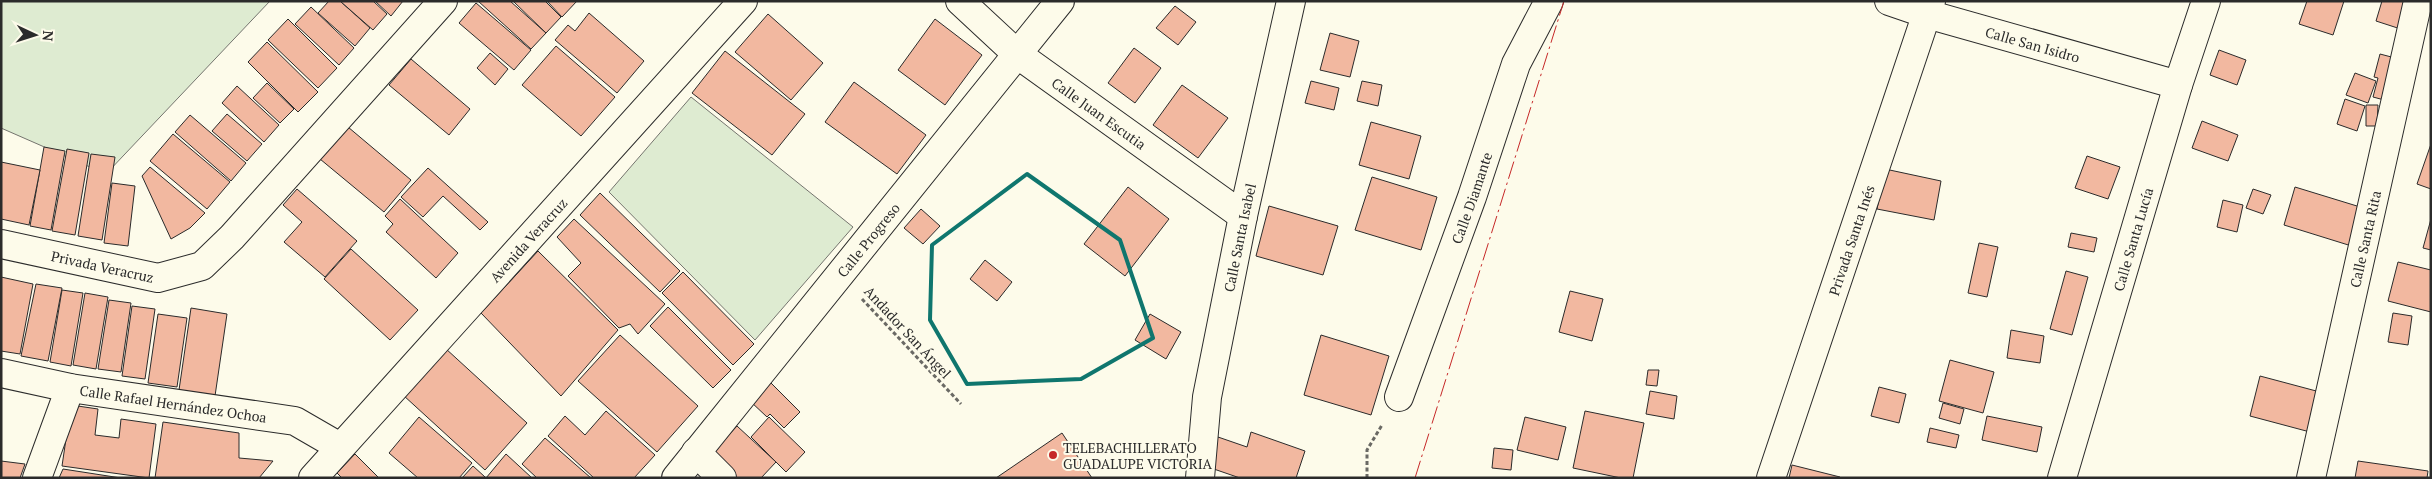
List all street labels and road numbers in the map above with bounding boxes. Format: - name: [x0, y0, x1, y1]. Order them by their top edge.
- street label: Calle San Isidro: [1983, 21, 2082, 66]
- street label: Calle Juan Escutia: [1048, 73, 1150, 153]
- street label: Calle Diamante: [1446, 149, 1496, 246]
- street label: Calle Santa Isabel: [1219, 181, 1260, 294]
- street label: Privada Santa Inés: [1823, 182, 1878, 298]
- street label: Calle Santa Lucía: [2108, 185, 2157, 293]
- street label: Calle Santa Rita: [2345, 189, 2385, 289]
- street label: Avenida Veracruz: [485, 193, 571, 286]
- street label: Calle Progreso: [832, 198, 904, 281]
- street label: Privada Veracruz: [49, 246, 156, 286]
- street label: Andador San Ángel: [860, 282, 956, 382]
- street label: Calle Rafael Hernández Ochoa: [79, 380, 268, 426]

